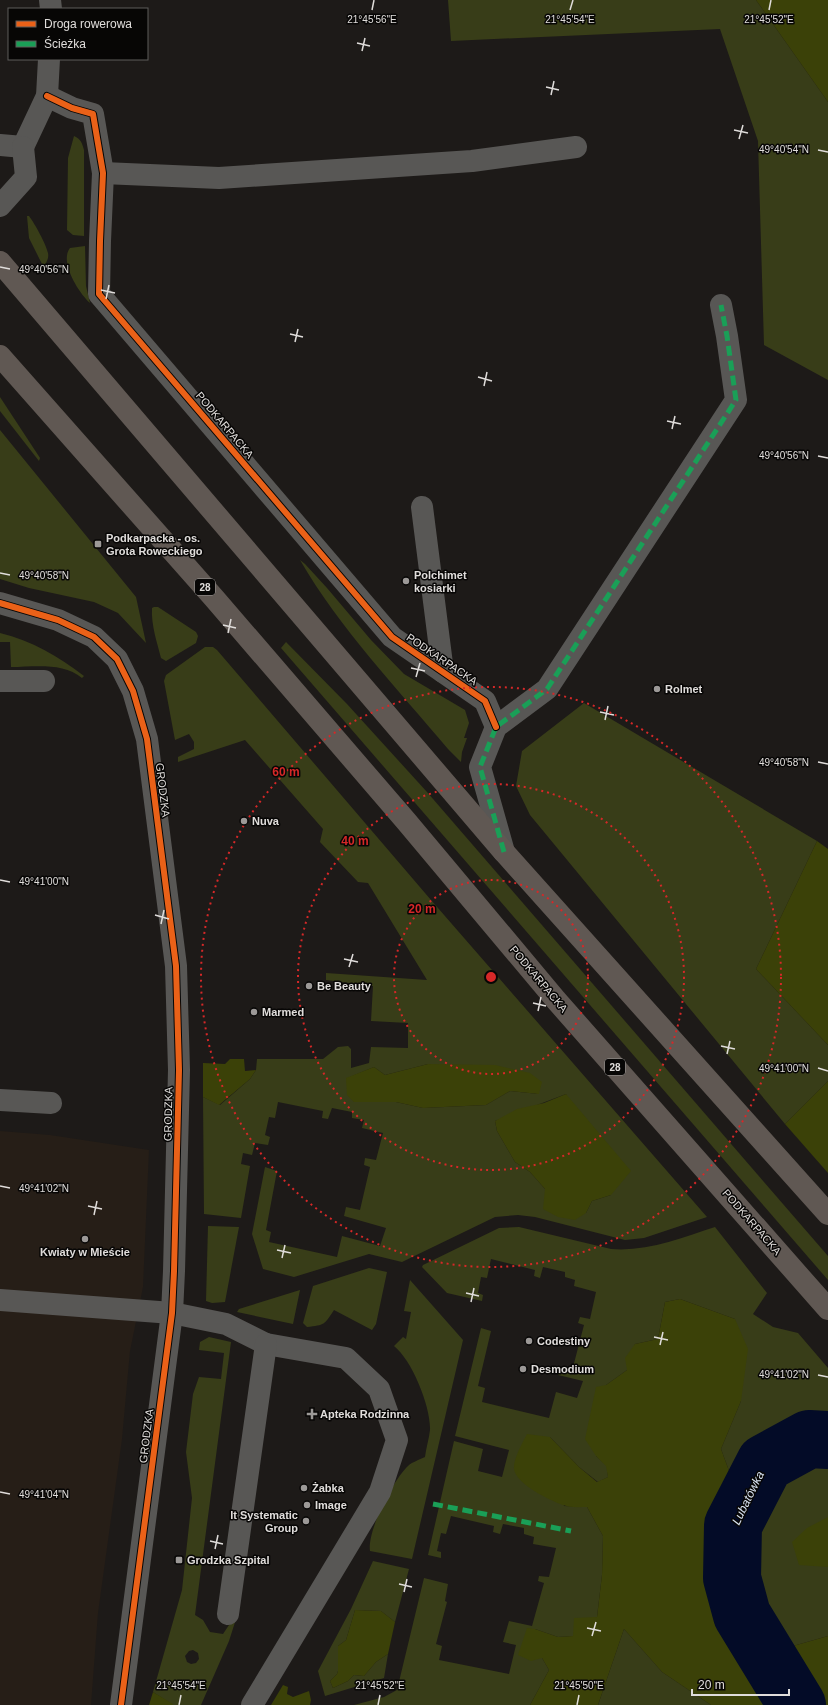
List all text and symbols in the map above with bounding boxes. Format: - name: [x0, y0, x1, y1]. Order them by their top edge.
- legend: [8, 8, 148, 60]
- text: 21°45'56"E: [347, 14, 397, 25]
- text: 21°45'54"E: [545, 14, 595, 25]
- text: 21°45'52"E: [744, 14, 794, 25]
- text: Droga rowerowa: [44, 17, 132, 31]
- text: Ścieżka: [44, 36, 86, 51]
- text: 49°40'54"N: [759, 144, 809, 155]
- text: 49°40'56"N: [19, 264, 69, 275]
- street label: PODKARPACKA: [194, 389, 257, 461]
- text: 49°40'56"N: [759, 450, 809, 461]
- place label: Podkarpacka - os. Grota Roweckiego: [106, 532, 203, 557]
- marker: Podkarpacka - os. Grota Roweckiego: [93, 539, 103, 549]
- place label: Polchimet kosiarki: [414, 569, 467, 594]
- text: 49°40'58"N: [19, 570, 69, 581]
- marker: Polchimet kosiarki: [401, 576, 411, 586]
- road number: 28: [195, 579, 215, 595]
- street label: PODKARPACKA: [404, 631, 480, 688]
- place label: Rolmet: [665, 683, 703, 695]
- marker: Rolmet: [652, 684, 662, 694]
- text: 49°40'58"N: [759, 757, 809, 768]
- street label: GRODZKA: [154, 762, 172, 818]
- text: 60 m: [272, 765, 300, 779]
- place label: Nuva: [252, 815, 280, 827]
- marker: Nuva: [239, 816, 249, 826]
- text: 40 m: [341, 834, 369, 848]
- text: 49°41'00"N: [19, 876, 69, 887]
- text: 20 m: [408, 902, 436, 916]
- street label: PODKARPACKA: [508, 943, 571, 1015]
- centre of rings: [484, 970, 498, 984]
- place label: Be Beauty: [317, 980, 372, 992]
- marker: Be Beauty: [304, 981, 314, 991]
- place label: Marmed: [262, 1006, 304, 1018]
- marker: Marmed: [249, 1007, 259, 1017]
- road number: 28: [605, 1059, 625, 1075]
- text: 49°41'00"N: [759, 1063, 809, 1074]
- street label: GRODZKA: [162, 1086, 174, 1141]
- text: 49°41'02"N: [19, 1183, 69, 1194]
- street label: PODKARPACKA: [720, 1187, 784, 1258]
- marker: Kwiaty w Mieście: [80, 1234, 90, 1244]
- place label: Kwiaty w Mieście: [40, 1246, 130, 1258]
- place label: Codestiny: [537, 1335, 591, 1347]
- marker: Codestiny: [524, 1336, 534, 1346]
- place label: Desmodium: [531, 1363, 594, 1375]
- marker: Desmodium: [518, 1364, 528, 1374]
- text: 49°41'02"N: [759, 1369, 809, 1380]
- street label: GRODZKA: [137, 1408, 155, 1464]
- place label: Apteka Rodzinna: [320, 1408, 410, 1420]
- marker: Apteka Rodzinna: [307, 1409, 317, 1419]
- water label: Lubatówka: [729, 1469, 767, 1527]
- place label: Żabka: [312, 1482, 345, 1494]
- marker: Żabka: [299, 1483, 309, 1493]
- text: 49°41'04"N: [19, 1489, 69, 1500]
- place label: Image: [315, 1499, 347, 1511]
- marker: Image: [302, 1500, 312, 1510]
- place label: It Systematic Group: [230, 1509, 298, 1534]
- marker: It Systematic Group: [301, 1516, 311, 1526]
- place label: Grodzka Szpital: [187, 1554, 270, 1566]
- marker: Grodzka Szpital: [174, 1555, 184, 1565]
- scale bar: [692, 1671, 789, 1697]
- text: 20 m: [698, 1678, 725, 1692]
- text: 21°45'54"E: [156, 1680, 206, 1691]
- text: 21°45'52"E: [355, 1680, 405, 1691]
- text: 21°45'50"E: [554, 1680, 604, 1691]

